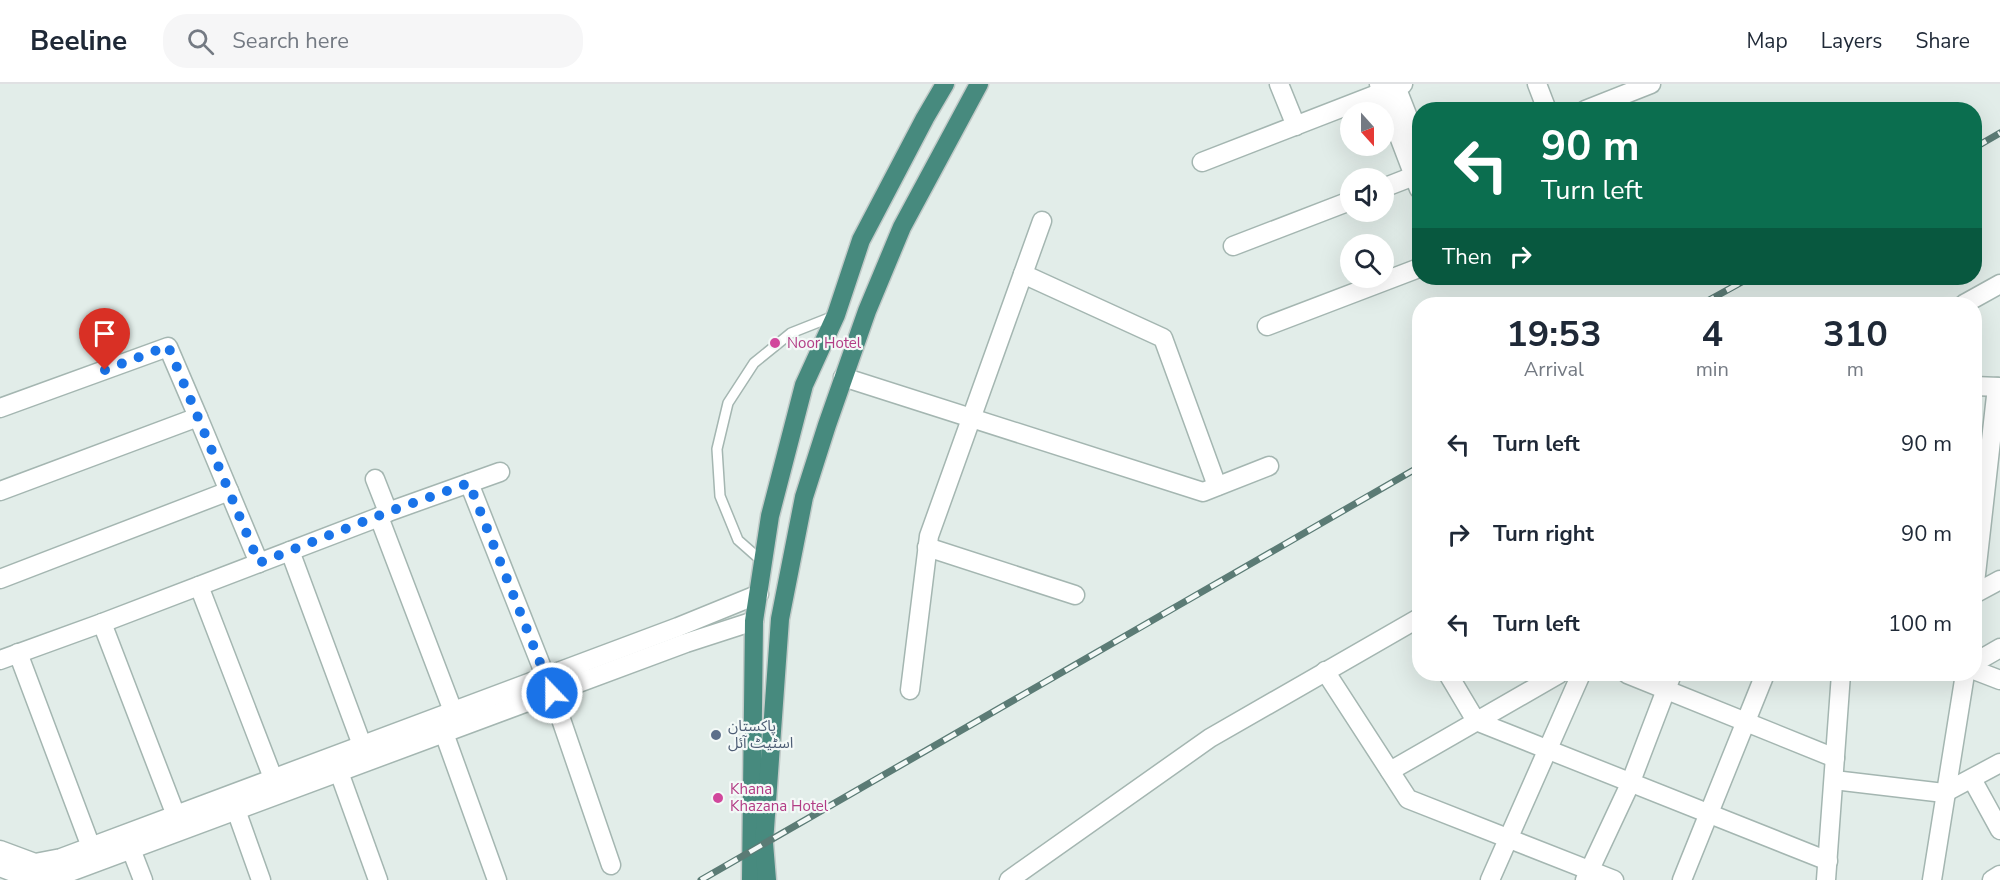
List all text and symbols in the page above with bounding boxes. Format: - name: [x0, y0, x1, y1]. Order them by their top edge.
- search box: [163, 14, 583, 68]
- text: Beeline: [30, 22, 127, 60]
- icon: search: [184, 25, 217, 58]
- text: Search here: [232, 26, 349, 56]
- text: Map: [1746, 27, 1788, 55]
- text: Layers: [1821, 27, 1882, 55]
- text: Share: [1915, 27, 1970, 55]
- north arrow: [1340, 102, 1394, 156]
- map controls: [1340, 102, 1394, 288]
- text: 90 m: [1541, 118, 1640, 175]
- icon: left: [1442, 126, 1520, 204]
- button: sound: [1340, 168, 1394, 222]
- text: Turn left: [1541, 172, 1642, 209]
- button: search: [1340, 234, 1394, 288]
- icon: right: [1504, 240, 1537, 273]
- text: Then: [1442, 242, 1492, 272]
- pin: [79, 308, 130, 370]
- text: 19:53: [1506, 310, 1602, 359]
- text: 4: [1701, 310, 1723, 359]
- text: 310: [1823, 310, 1888, 359]
- icon: arrive: [88, 317, 121, 350]
- place label: Noor Hotel: [787, 333, 862, 353]
- marker: Noor Hotel: [768, 336, 782, 350]
- text: Arrival: [1524, 356, 1584, 383]
- text: min: [1696, 356, 1729, 383]
- text: m: [1847, 356, 1864, 383]
- icon: left: [1442, 428, 1475, 461]
- text: Turn left: [1493, 429, 1580, 459]
- text: 90 m: [1901, 429, 1952, 459]
- icon: right: [1442, 518, 1475, 551]
- text: Turn right: [1493, 519, 1594, 549]
- text: 90 m: [1901, 519, 1952, 549]
- icon: left: [1442, 608, 1475, 641]
- text: Turn left: [1493, 609, 1580, 639]
- text: 100 m: [1888, 609, 1952, 639]
- position arrow: [520, 661, 584, 725]
- place label: پاکستان اسٹیٹ آئل: [728, 716, 793, 753]
- marker: پاکستان اسٹیٹ آئل: [709, 728, 723, 742]
- place label: Khana Khazana Hotel: [730, 779, 829, 816]
- marker: Khana Khazana Hotel: [711, 791, 725, 805]

